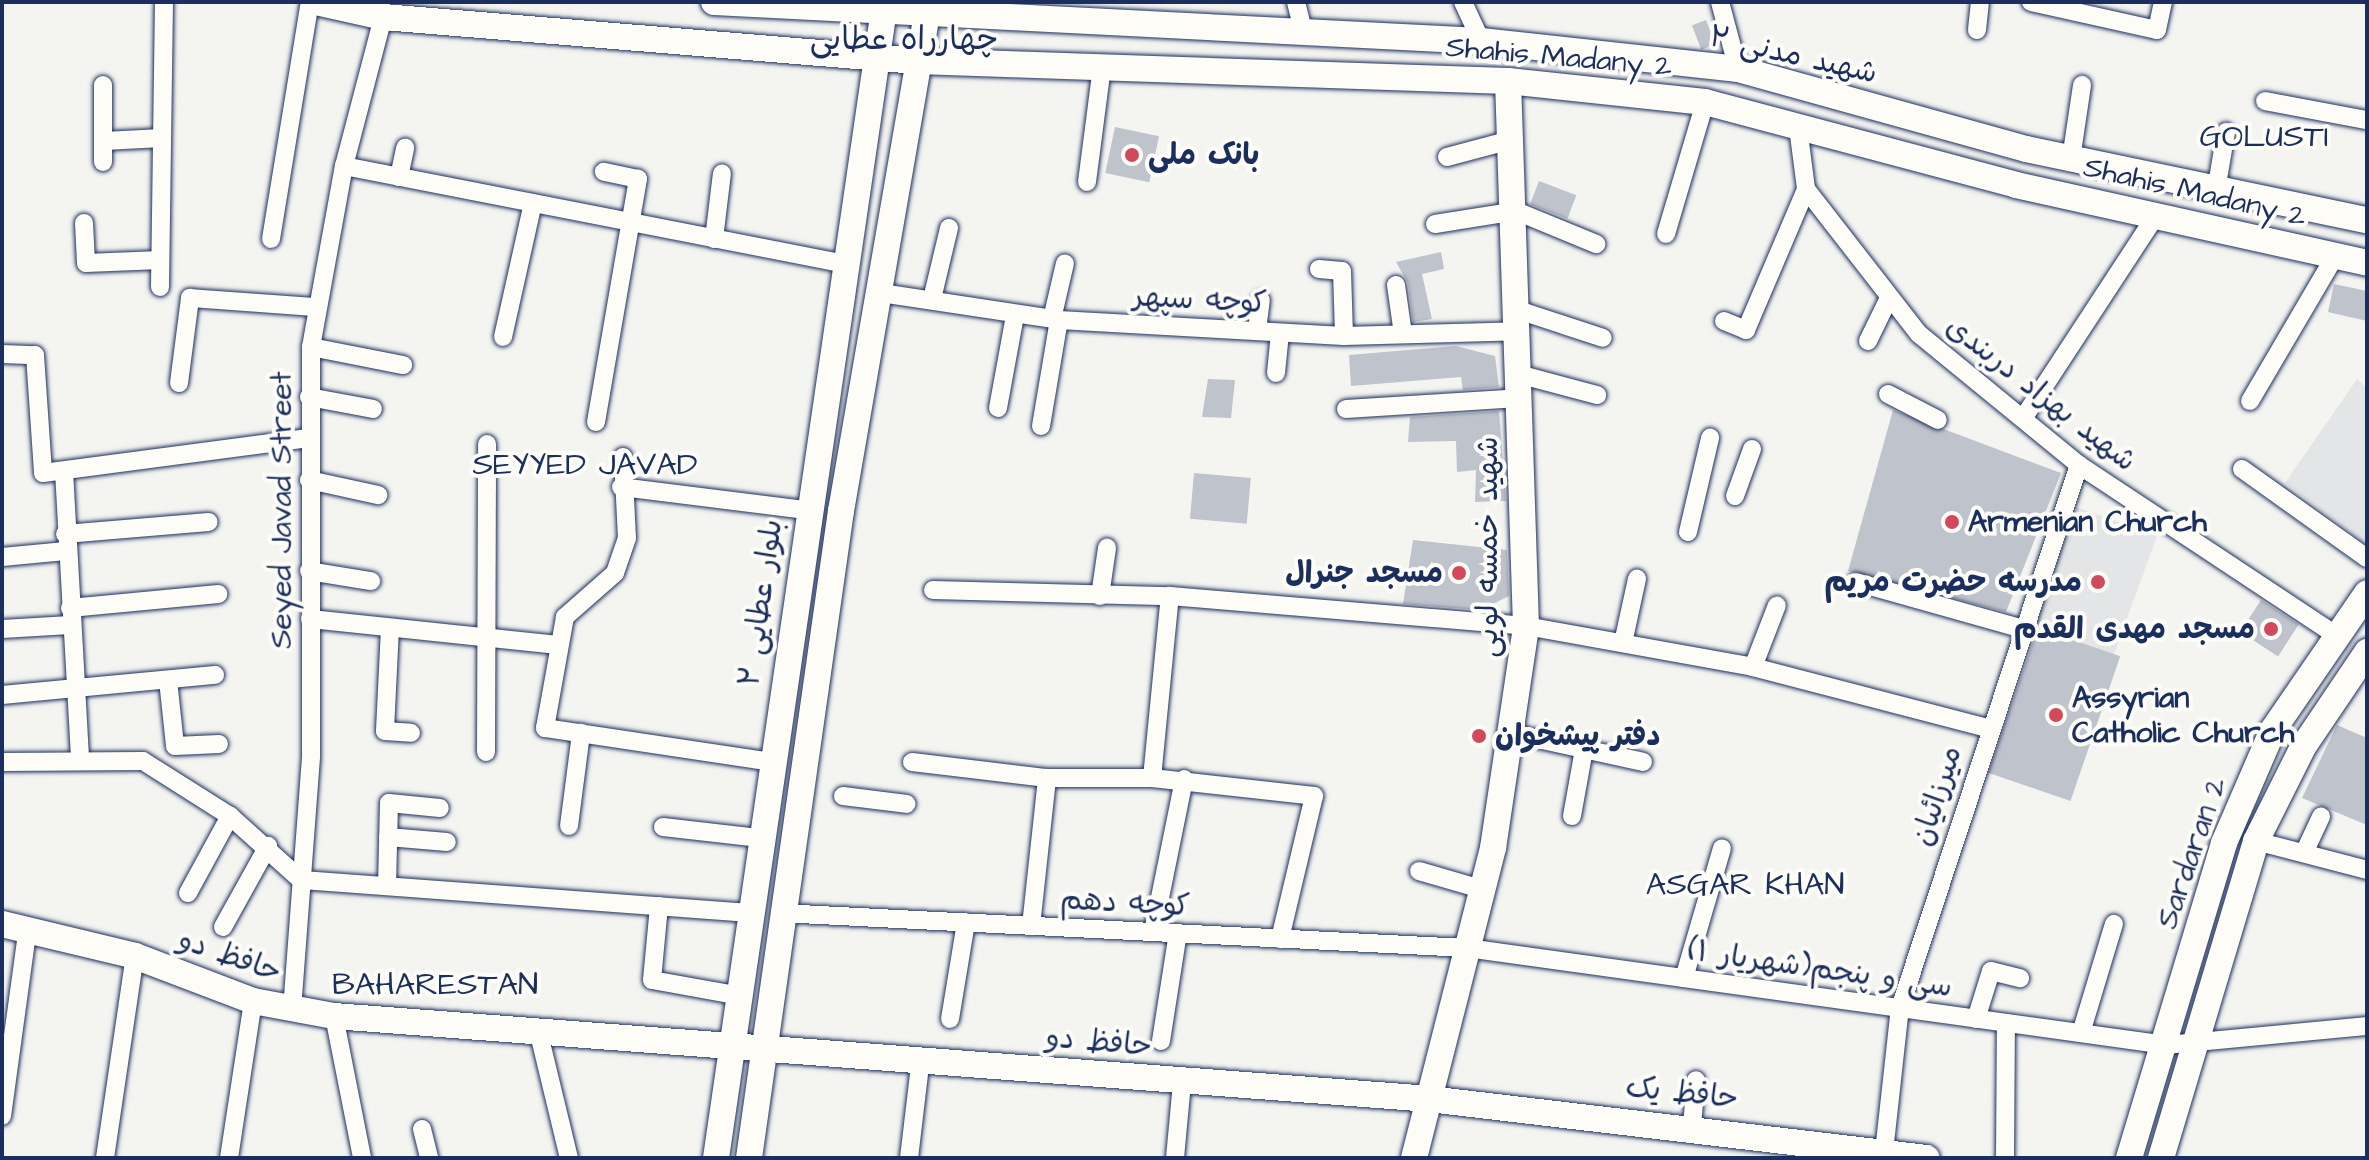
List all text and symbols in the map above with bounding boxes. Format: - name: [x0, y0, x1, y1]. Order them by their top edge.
- street label: شهید مدنی ۲: [1705, 18, 1881, 92]
- district label: چهارراه عطایی: [810, 21, 998, 59]
- street label: Shahis Madany 2: [1444, 29, 1674, 85]
- district label: GOLUSTI: [2192, 118, 2336, 156]
- place label: بانک ملی: [1148, 137, 1259, 173]
- marker: بانک ملی: [1123, 146, 1141, 164]
- street label: Shahis Madany 2: [2080, 149, 2310, 235]
- street label: کوچه سپهر: [1132, 279, 1268, 321]
- street label: شهید بهزاد دربندی: [1939, 309, 2143, 479]
- street label: Seyed Javad Street: [264, 371, 300, 649]
- street label: شهید خمسه لویی: [1470, 436, 1506, 658]
- district label: SEYYED JAVAD: [461, 446, 709, 484]
- place label: Armenian Church: [1968, 504, 2207, 540]
- marker: Armenian Church: [1943, 513, 1961, 531]
- street label: بلوار عطایی ۲: [731, 517, 791, 689]
- place label: مسجد جنرال: [1285, 555, 1443, 591]
- marker: مسجد جنرال: [1450, 564, 1468, 582]
- place label: مدرسه حضرت مریم: [1825, 564, 2082, 600]
- marker: مدرسه حضرت مریم: [2089, 573, 2107, 591]
- place label: مسجد مهدی القدم: [2014, 611, 2255, 647]
- marker: مسجد مهدی القدم: [2262, 620, 2280, 638]
- place label: Assyrian Catholic Church: [2072, 680, 2294, 750]
- marker: Assyrian Catholic Church: [2047, 706, 2065, 724]
- place label: دفتر پیشخوان: [1495, 718, 1660, 754]
- marker: دفتر پیشخوان: [1470, 727, 1488, 745]
- street label: میرزائیان: [1904, 742, 1970, 850]
- street label: Sardaran 2: [2149, 773, 2235, 933]
- district label: ASGAR KHAN: [1636, 866, 1854, 904]
- street label: کوچه دهم: [1059, 882, 1191, 924]
- street label: حافظ دو: [174, 922, 286, 990]
- street label: سی و پنجم(شهریار ۱): [1686, 933, 1954, 1005]
- district label: BAHARESTAN: [322, 966, 548, 1004]
- street label: حافظ دو: [1044, 1019, 1154, 1065]
- street label: حافظ یک: [1624, 1069, 1740, 1117]

